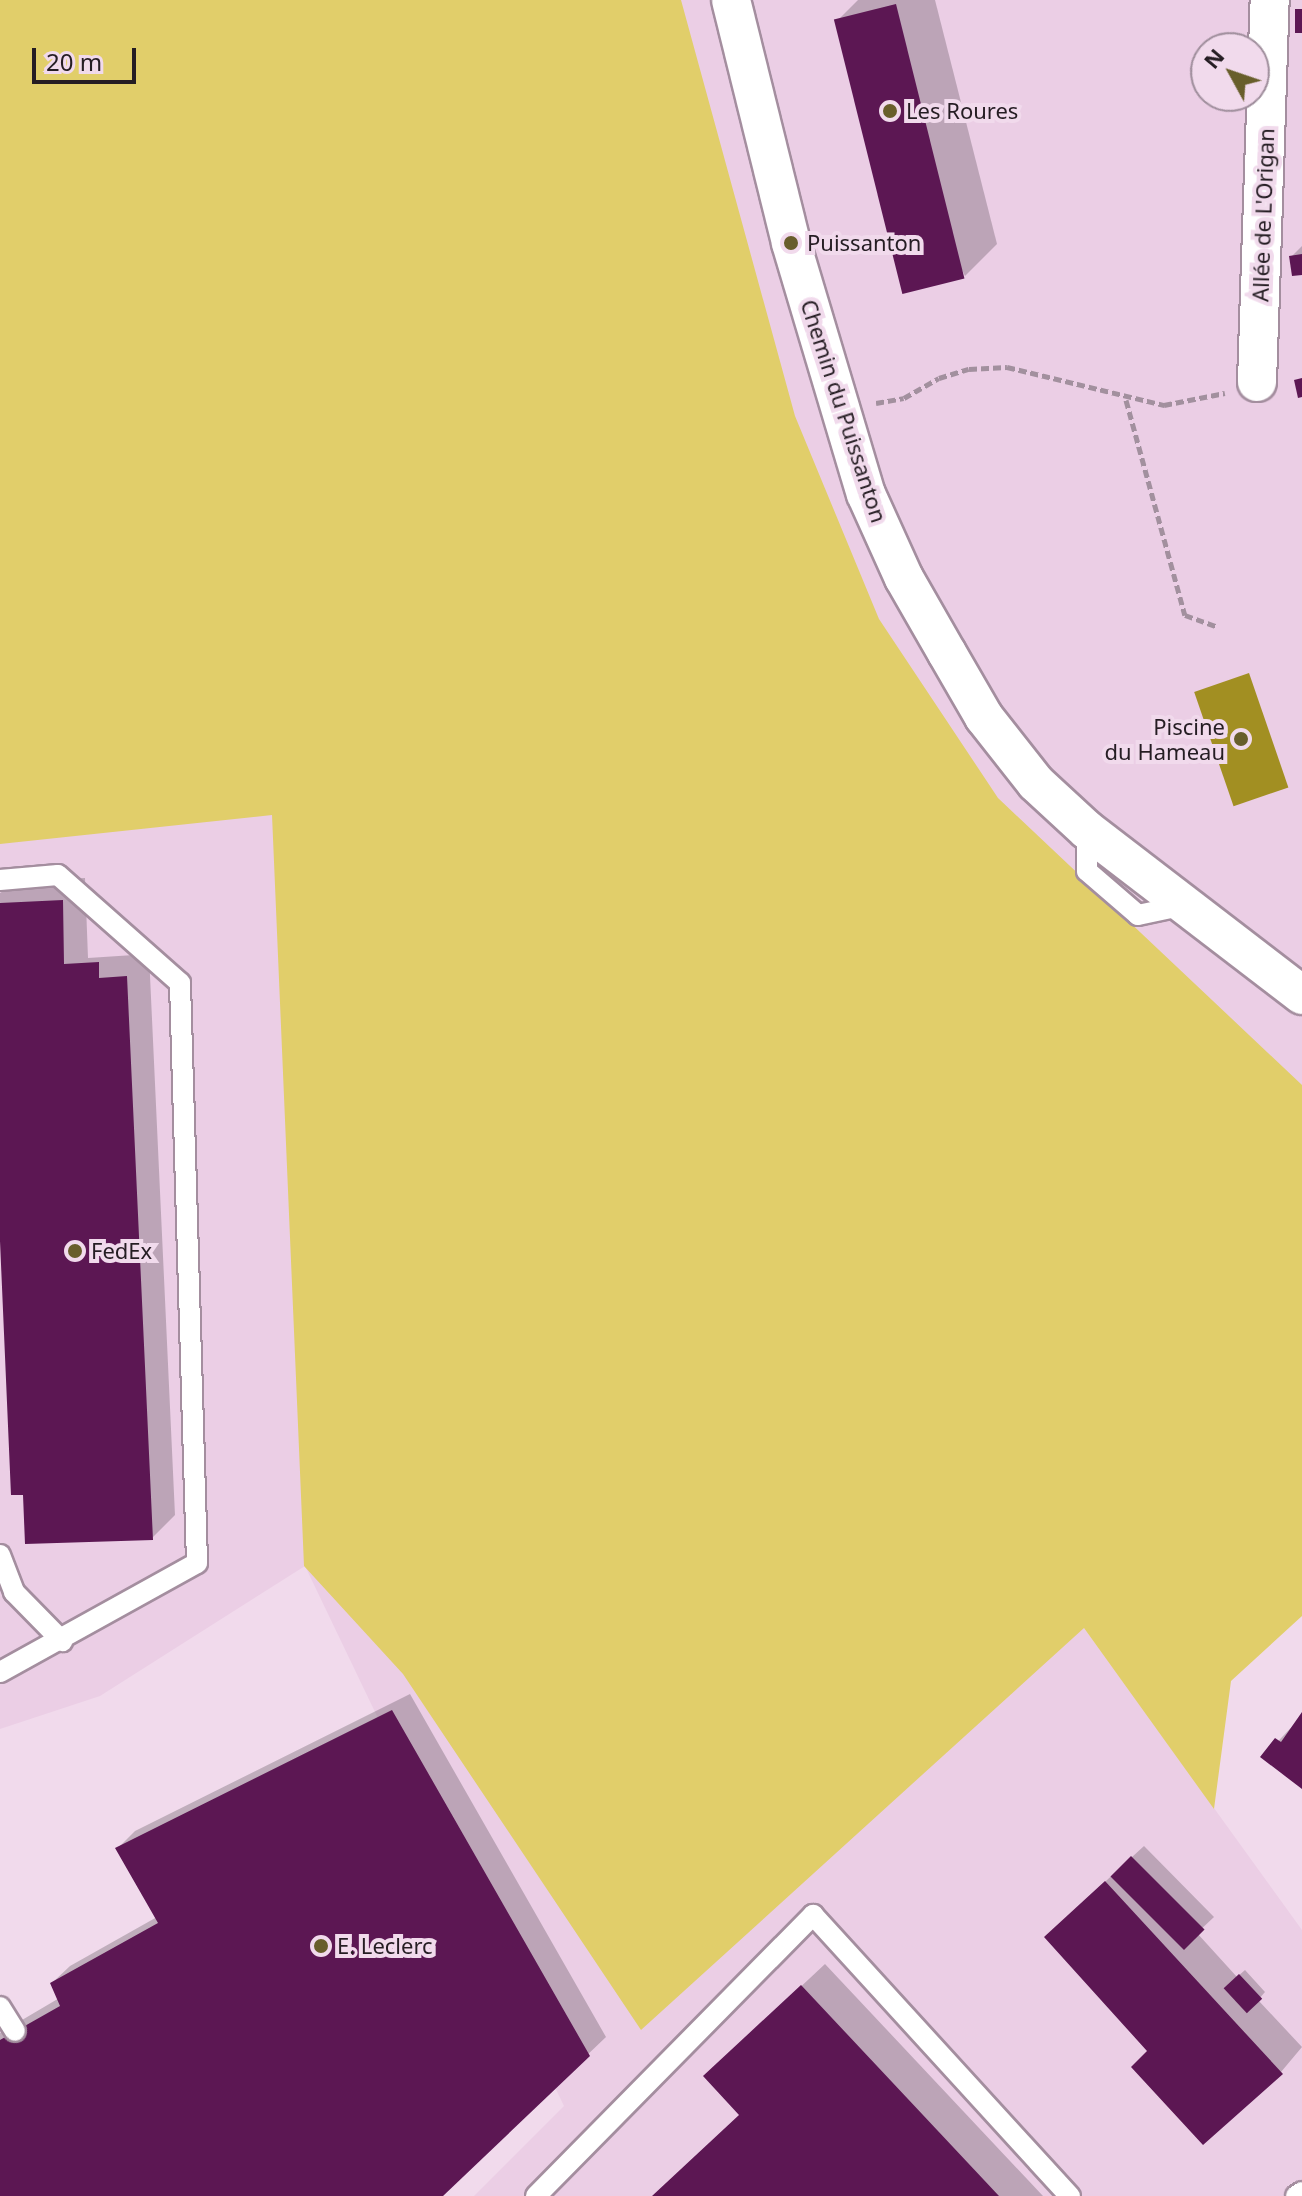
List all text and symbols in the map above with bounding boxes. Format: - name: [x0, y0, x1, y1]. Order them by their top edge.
- scale bar: [36, 32, 140, 82]
- north arrow: [1190, 32, 1270, 112]
- text: N: [1196, 41, 1230, 74]
- text: 20 m: [46, 45, 102, 78]
- place label: Les Roures: [906, 98, 1018, 124]
- marker: Les Roures: [881, 102, 899, 120]
- street label: Allée de L'Origan: [1247, 128, 1279, 302]
- place label: Puissanton: [807, 230, 921, 256]
- marker: Puissanton: [782, 234, 800, 252]
- street label: Chemin du Puissanton: [795, 296, 893, 526]
- place label: Piscine du Hameau: [1105, 713, 1225, 764]
- marker: Piscine du Hameau: [1232, 730, 1250, 748]
- place label: FedEx: [91, 1238, 152, 1264]
- marker: FedEx: [66, 1242, 84, 1260]
- place label: E. Leclerc: [337, 1933, 433, 1959]
- marker: E. Leclerc: [312, 1937, 330, 1955]

